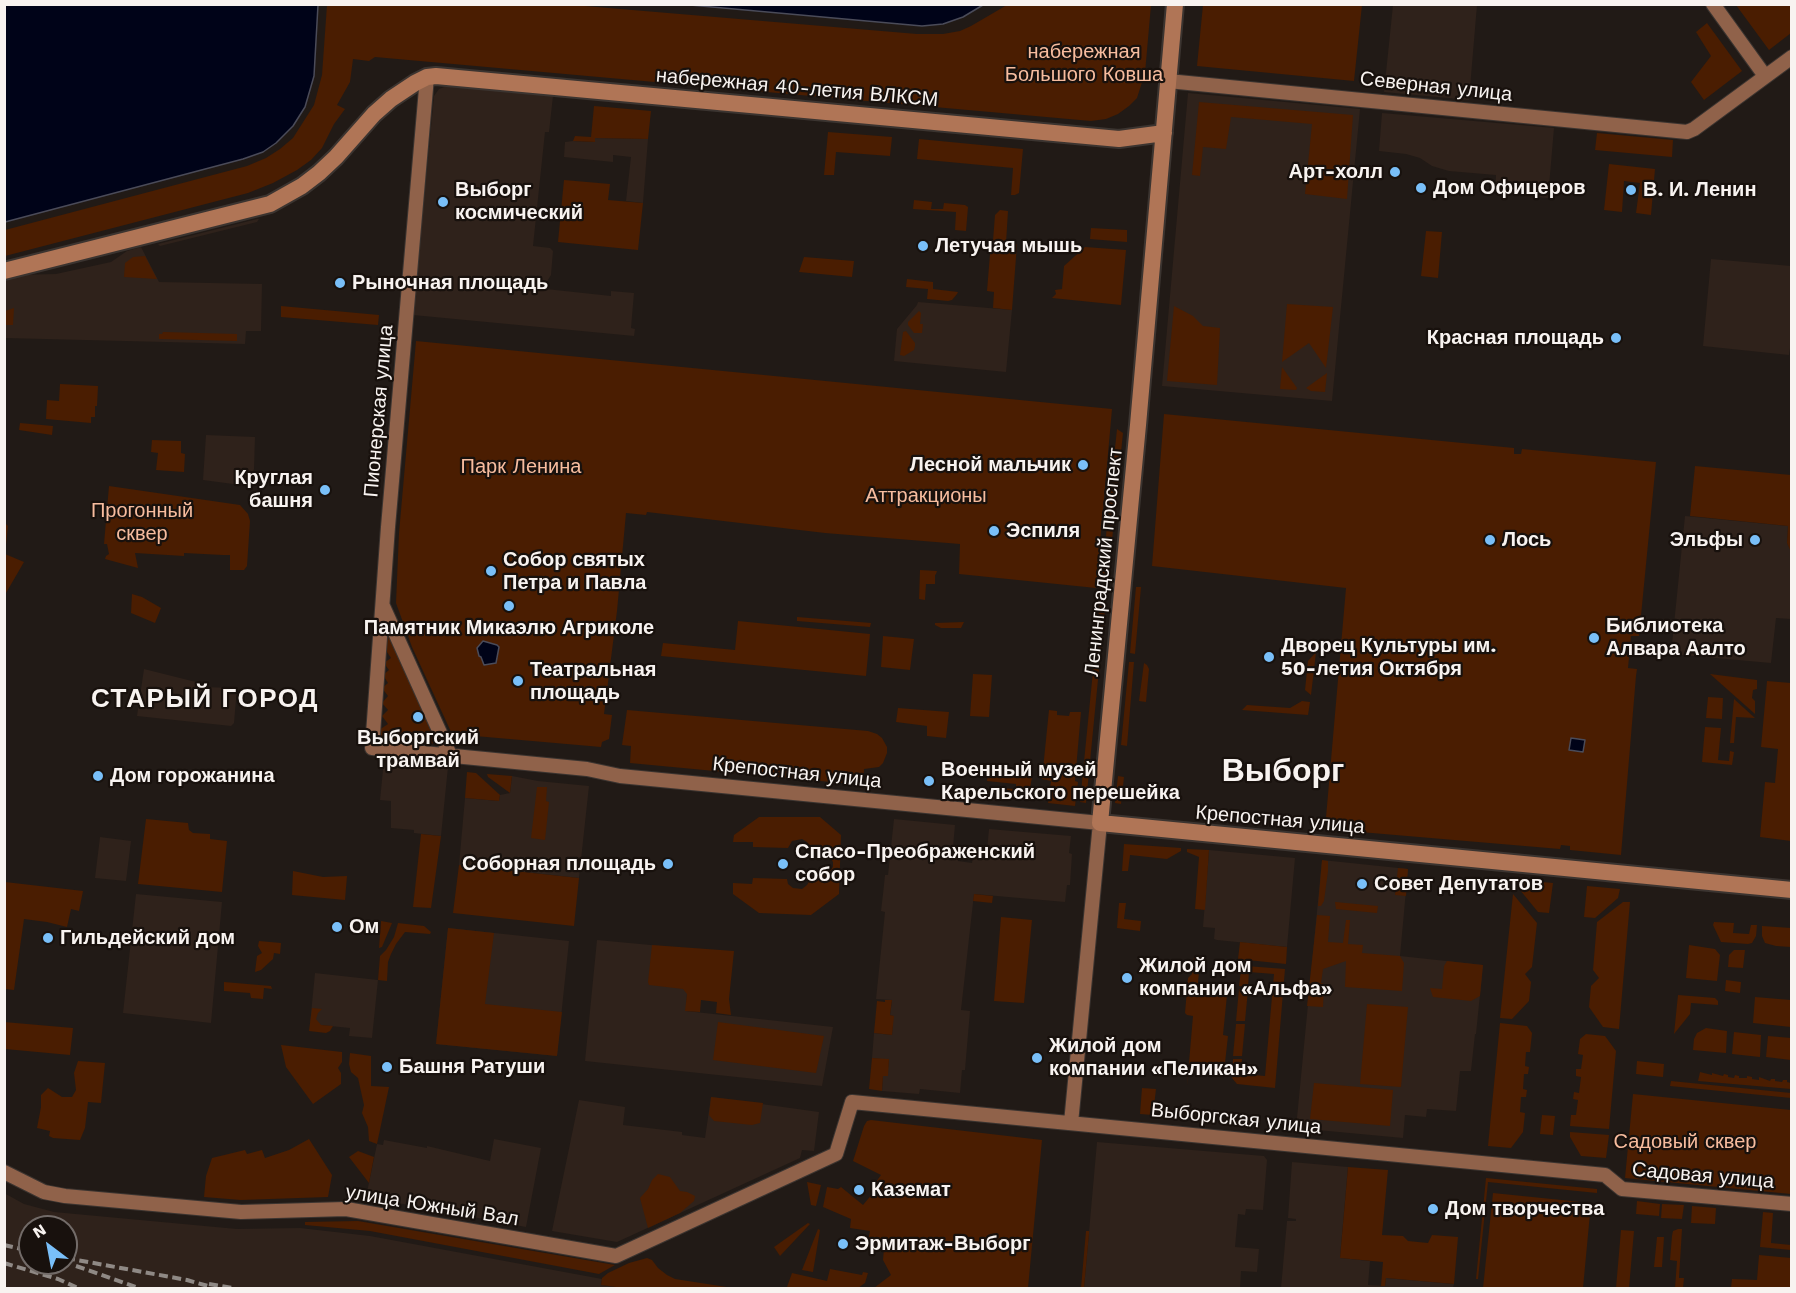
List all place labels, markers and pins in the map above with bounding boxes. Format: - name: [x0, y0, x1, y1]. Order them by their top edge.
- place label: Арт-холл: [1288, 160, 1383, 184]
- marker: Арт-холл: [1388, 165, 1402, 179]
- place label: Дом Офицеров: [1433, 176, 1585, 200]
- place label: Выборг космический: [455, 178, 583, 225]
- place label: В. И. Ленин: [1643, 178, 1756, 202]
- marker: Дом Офицеров: [1414, 181, 1428, 195]
- marker: В. И. Ленин: [1624, 183, 1638, 197]
- marker: Выборг космический: [436, 195, 450, 209]
- place label: Летучая мышь: [935, 234, 1082, 258]
- marker: Летучая мышь: [916, 239, 930, 253]
- place label: Рыночная площадь: [352, 271, 548, 295]
- marker: Рыночная площадь: [333, 276, 347, 290]
- place label: Красная площадь: [1427, 326, 1604, 350]
- marker: Красная площадь: [1609, 331, 1623, 345]
- place label: Лесной мальчик: [910, 453, 1071, 477]
- marker: Лесной мальчик: [1076, 458, 1090, 472]
- place label: Круглая башня: [234, 466, 313, 513]
- marker: Круглая башня: [318, 483, 332, 497]
- place label: Эспиля: [1006, 519, 1080, 543]
- marker: Эспиля: [987, 524, 1001, 538]
- place label: Лось: [1502, 528, 1551, 552]
- place label: Эльфы: [1670, 528, 1743, 552]
- marker: Лось: [1483, 533, 1497, 547]
- marker: Эльфы: [1748, 533, 1762, 547]
- place label: Собор святых Петра и Павла: [503, 548, 646, 595]
- marker: Собор святых Петра и Павла: [484, 564, 498, 578]
- marker: Памятник Микаэлю Агриколе: [502, 599, 516, 613]
- place label: Библиотека Алвара Аалто: [1606, 614, 1746, 661]
- place label: Памятник Микаэлю Агриколе: [364, 616, 654, 640]
- marker: Библиотека Алвара Аалто: [1587, 631, 1601, 645]
- place label: Дворец Культуры им. 50-летия Октября: [1281, 634, 1496, 681]
- marker: Дворец Культуры им. 50-летия Октября: [1262, 650, 1276, 664]
- place label: Театральная площадь: [530, 658, 656, 705]
- marker: Театральная площадь: [511, 674, 525, 688]
- marker: Выборгский трамвай: [411, 710, 425, 724]
- place label: Выборгский трамвай: [357, 726, 479, 773]
- place label: Военный музей Карельского перешейка: [941, 758, 1180, 805]
- place label: Дом горожанина: [110, 764, 275, 788]
- marker: Дом горожанина: [91, 769, 105, 783]
- marker: Военный музей Карельского перешейка: [922, 774, 936, 788]
- place label: Спасо-Преображенский собор: [795, 840, 1035, 887]
- place label: Соборная площадь: [462, 852, 656, 876]
- marker: Соборная площадь: [661, 857, 675, 871]
- marker: Спасо-Преображенский собор: [776, 857, 790, 871]
- place label: Совет Депутатов: [1374, 872, 1543, 896]
- marker: Совет Депутатов: [1355, 877, 1369, 891]
- place label: Ом: [349, 915, 379, 939]
- marker: Ом: [330, 920, 344, 934]
- place label: Гильдейский дом: [60, 926, 235, 950]
- marker: Гильдейский дом: [41, 931, 55, 945]
- place label: Жилой дом компании «Альфа»: [1139, 954, 1333, 1001]
- marker: Жилой дом компании «Альфа»: [1120, 971, 1134, 985]
- place label: Жилой дом компании «Пеликан»: [1049, 1034, 1258, 1081]
- marker: Жилой дом компании «Пеликан»: [1030, 1051, 1044, 1065]
- place label: Башня Ратуши: [399, 1055, 545, 1079]
- marker: Башня Ратуши: [380, 1060, 394, 1074]
- place label: Каземат: [871, 1178, 951, 1202]
- marker: Каземат: [852, 1183, 866, 1197]
- place label: Дом творчества: [1445, 1197, 1604, 1221]
- marker: Дом творчества: [1426, 1202, 1440, 1216]
- place label: Эрмитаж-Выборг: [855, 1232, 1031, 1256]
- marker: Эрмитаж-Выборг: [836, 1237, 850, 1251]

